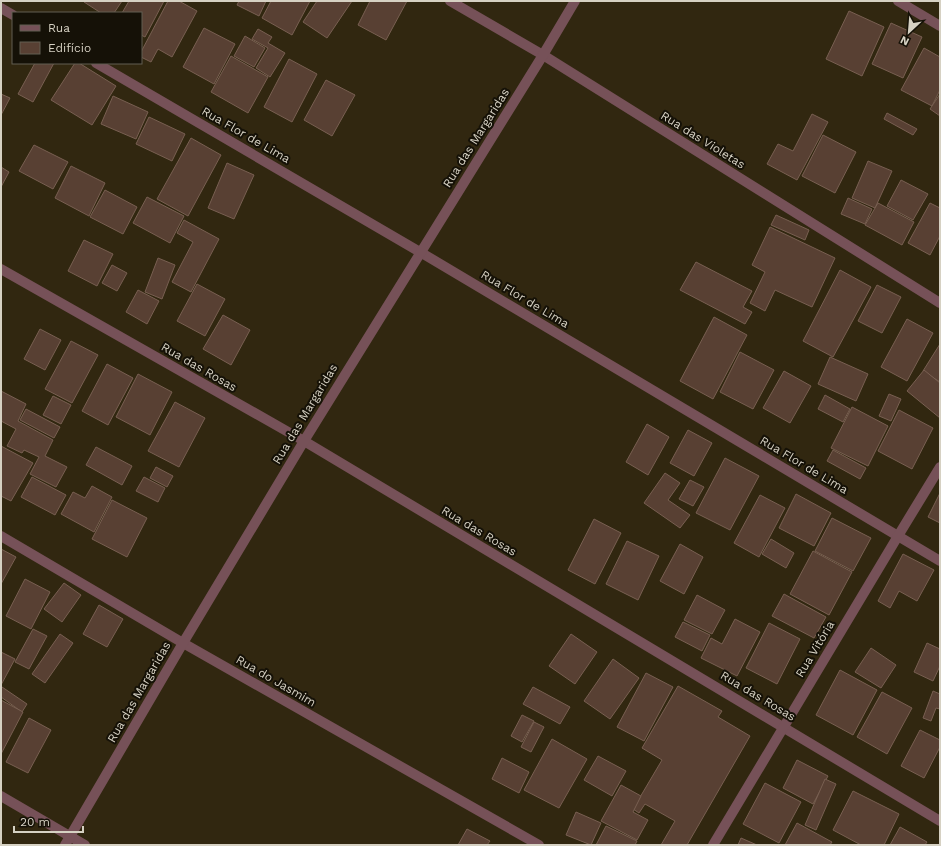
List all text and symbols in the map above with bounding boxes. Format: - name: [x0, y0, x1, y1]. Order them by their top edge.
- legend: [12, 12, 142, 64]
- north arrow: [889, 12, 929, 52]
- text: Rua: [48, 21, 70, 35]
- text: N: [898, 33, 911, 48]
- text: Edifício: [48, 41, 91, 55]
- street label: Rua das Margaridas: [440, 86, 512, 190]
- street label: Rua Flor de Lima: [199, 104, 293, 166]
- street label: Rua das Violetas: [658, 108, 748, 172]
- street label: Rua Flor de Lima: [479, 267, 572, 331]
- street label: Rua das Rosas: [159, 340, 239, 394]
- street label: Rua das Margaridas: [270, 362, 340, 466]
- street label: Rua Flor de Lima: [758, 433, 851, 497]
- street label: Rua das Rosas: [439, 503, 519, 559]
- street label: Rua Vitória: [793, 618, 837, 680]
- street label: Rua das Margaridas: [104, 639, 174, 745]
- street label: Rua do Jasmim: [233, 652, 319, 710]
- street label: Rua das Rosas: [718, 668, 798, 724]
- scale bar: [14, 808, 83, 834]
- text: 20 m: [20, 815, 50, 829]

